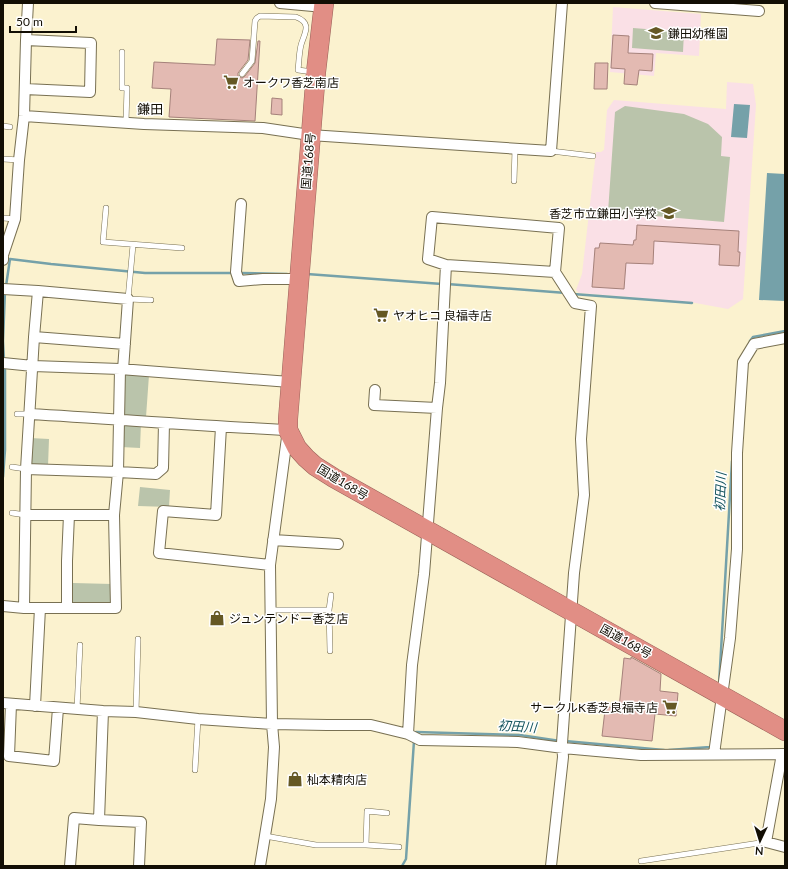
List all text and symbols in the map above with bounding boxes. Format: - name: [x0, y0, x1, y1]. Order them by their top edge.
- scale bar: [10, 8, 76, 34]
- text: 50 m: [16, 14, 43, 29]
- school or university icon: 鎌田幼稚園: [647, 24, 665, 42]
- place label: 鎌田幼稚園: [668, 26, 728, 41]
- supermarket icon: オークワ香芝南店: [222, 73, 240, 91]
- place label: オークワ香芝南店: [243, 75, 339, 90]
- district label: 鎌田: [137, 101, 163, 117]
- street label: 国道168号: [298, 132, 318, 190]
- school or university icon: 香芝市立鎌田小学校: [660, 204, 678, 222]
- place label: 香芝市立鎌田小学校: [549, 206, 657, 221]
- supermarket icon: ヤオヒコ 良福寺店: [372, 306, 390, 324]
- place label: ヤオヒコ 良福寺店: [393, 308, 492, 323]
- street label: 国道168号: [315, 461, 371, 503]
- water label: 初田川: [711, 470, 729, 512]
- shop icon: ジュンテンドー香芝店: [208, 609, 226, 627]
- place label: ジュンテンドー香芝店: [229, 611, 348, 626]
- street label: 国道168号: [597, 621, 655, 661]
- supermarket icon: サークルK香芝良福寺店: [661, 698, 679, 716]
- place label: サークルK香芝良福寺店: [530, 700, 658, 715]
- water label: 初田川: [497, 717, 539, 735]
- shop icon: 杣本精肉店: [286, 770, 304, 788]
- place label: 杣本精肉店: [307, 772, 367, 787]
- north arrow: [740, 821, 780, 861]
- text: N: [755, 845, 764, 858]

